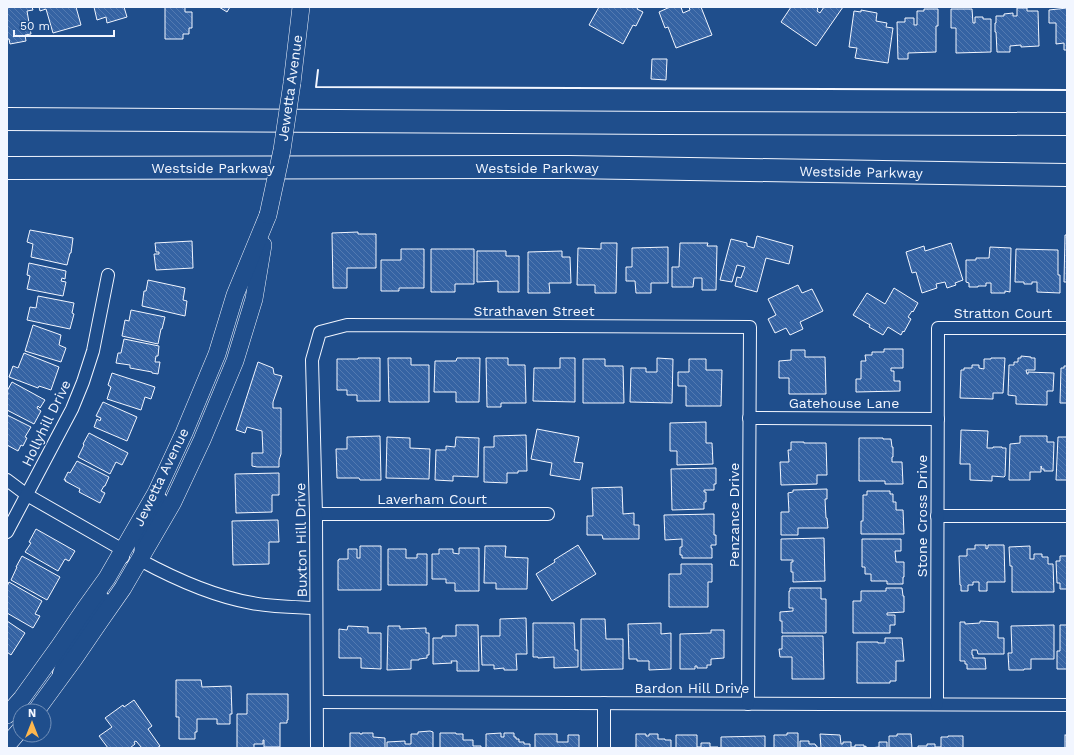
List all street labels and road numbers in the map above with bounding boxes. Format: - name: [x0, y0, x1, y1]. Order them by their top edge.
- street label: Jewetta Avenue: [275, 34, 305, 142]
- street label: Westside Parkway: [151, 160, 275, 176]
- street label: Westside Parkway: [475, 160, 599, 176]
- street label: Westside Parkway: [799, 163, 924, 181]
- street label: Strathaven Street: [473, 303, 595, 319]
- street label: Stratton Court: [954, 305, 1052, 321]
- street label: Hollyhill Drive: [18, 377, 74, 469]
- street label: Gatehouse Lane: [789, 395, 899, 411]
- street label: Jewetta Avenue: [130, 425, 192, 529]
- street label: Stone Cross Drive: [914, 455, 930, 577]
- street label: Penzance Drive: [726, 463, 742, 567]
- street label: Buxton Hill Drive: [292, 483, 310, 597]
- street label: Laverham Court: [377, 491, 487, 507]
- street label: Bardon Hill Drive: [635, 680, 749, 696]

